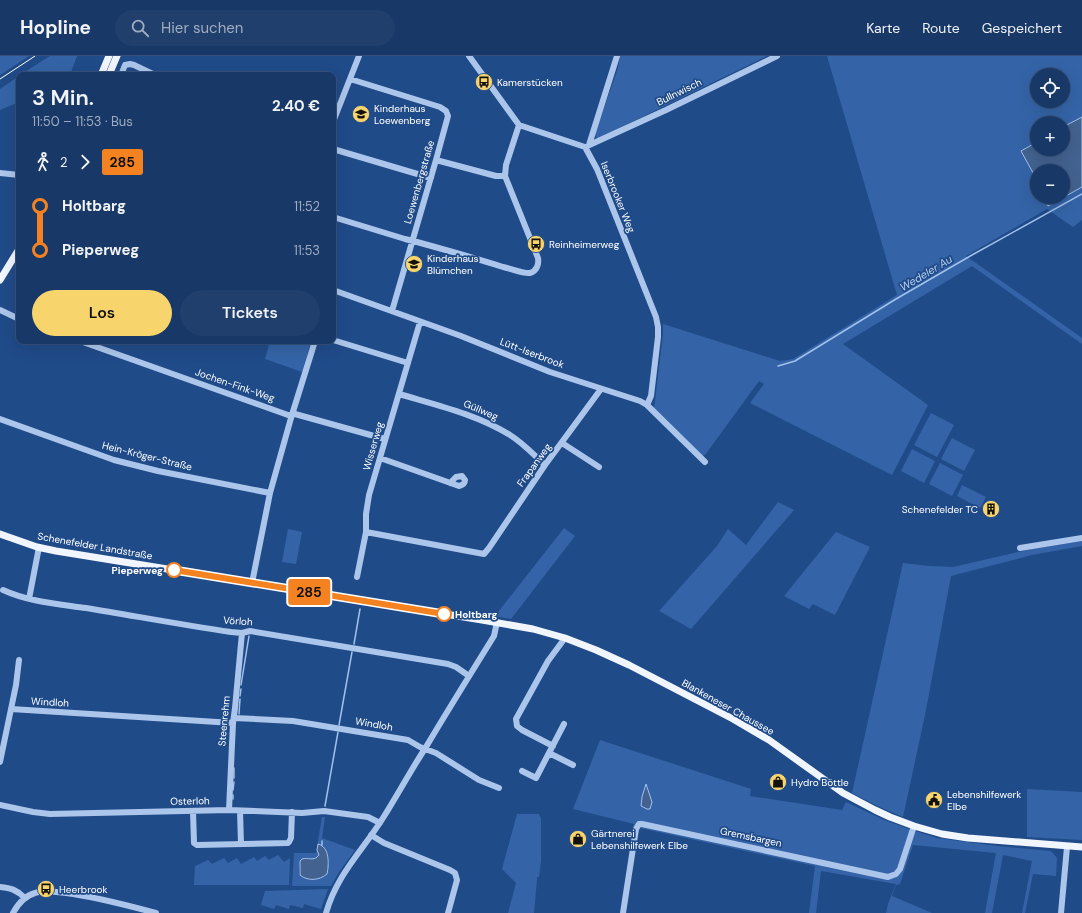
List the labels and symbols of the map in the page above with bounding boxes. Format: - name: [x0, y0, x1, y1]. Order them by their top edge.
- bus stop icon: Kamerstücken: [474, 72, 494, 92]
- street label: Bullnwisch: [654, 75, 704, 108]
- place label: Kamerstücken: [497, 76, 563, 89]
- place label: Kinderhaus Loewenberg: [374, 102, 431, 127]
- school or university icon: Kinderhaus Loewenberg: [351, 104, 371, 124]
- street label: Loewenbergstraße: [401, 138, 437, 225]
- street label: Iserbrooker Weg: [598, 160, 638, 235]
- bus stop icon: Reinheimerweg: [526, 234, 546, 254]
- place label: Reinheimerweg: [549, 238, 620, 251]
- water label: Wedeler Au: [897, 251, 955, 294]
- place label: Kinderhaus Blümchen: [427, 252, 479, 277]
- school or university icon: Kinderhaus Blümchen: [404, 254, 424, 274]
- street label: Lütt-Iserbrook: [498, 335, 566, 371]
- street label: Jochen-Fink-Weg: [194, 365, 277, 405]
- street label: Güllweg: [462, 397, 501, 423]
- street label: Wisserweg: [360, 420, 386, 472]
- street label: Hein-Kröger-Straße: [101, 439, 194, 474]
- street label: Frapanweg: [514, 440, 554, 489]
- building icon: Schenefelder TC: [981, 499, 1001, 519]
- place label: Schenefelder TC: [902, 503, 978, 516]
- street label: Schenefelder Landstraße: [36, 529, 154, 563]
- marker: Pieperweg: [166, 562, 182, 578]
- place label: Pieperweg: [112, 564, 163, 577]
- line badge: 285: [286, 579, 332, 605]
- marker: Holtbarg: [436, 606, 452, 622]
- place label: Holtbarg: [455, 608, 498, 621]
- street label: Vörloh: [223, 613, 253, 629]
- street label: Blankeneser Chaussee: [679, 676, 777, 738]
- street label: Windloh: [31, 695, 70, 709]
- street label: Steenrehm: [215, 695, 233, 747]
- street label: Windloh: [354, 714, 394, 734]
- shop icon: Hydro Böttle: [768, 772, 788, 792]
- place label: Hydro Böttle: [791, 776, 849, 789]
- place label: Lebenshilfewerk Elbe: [947, 788, 1021, 813]
- public building icon: Lebenshilfewerk Elbe: [924, 790, 944, 810]
- street label: Osterloh: [170, 794, 210, 808]
- street label: Gremsbargen: [719, 824, 783, 850]
- place label: Gärtnerei Lebenshilfewerk Elbe: [591, 827, 688, 852]
- shop icon: Gärtnerei Lebenshilfewerk Elbe: [568, 829, 588, 849]
- bus stop icon: Heerbrook: [36, 879, 56, 899]
- place label: Heerbrook: [59, 883, 108, 896]

